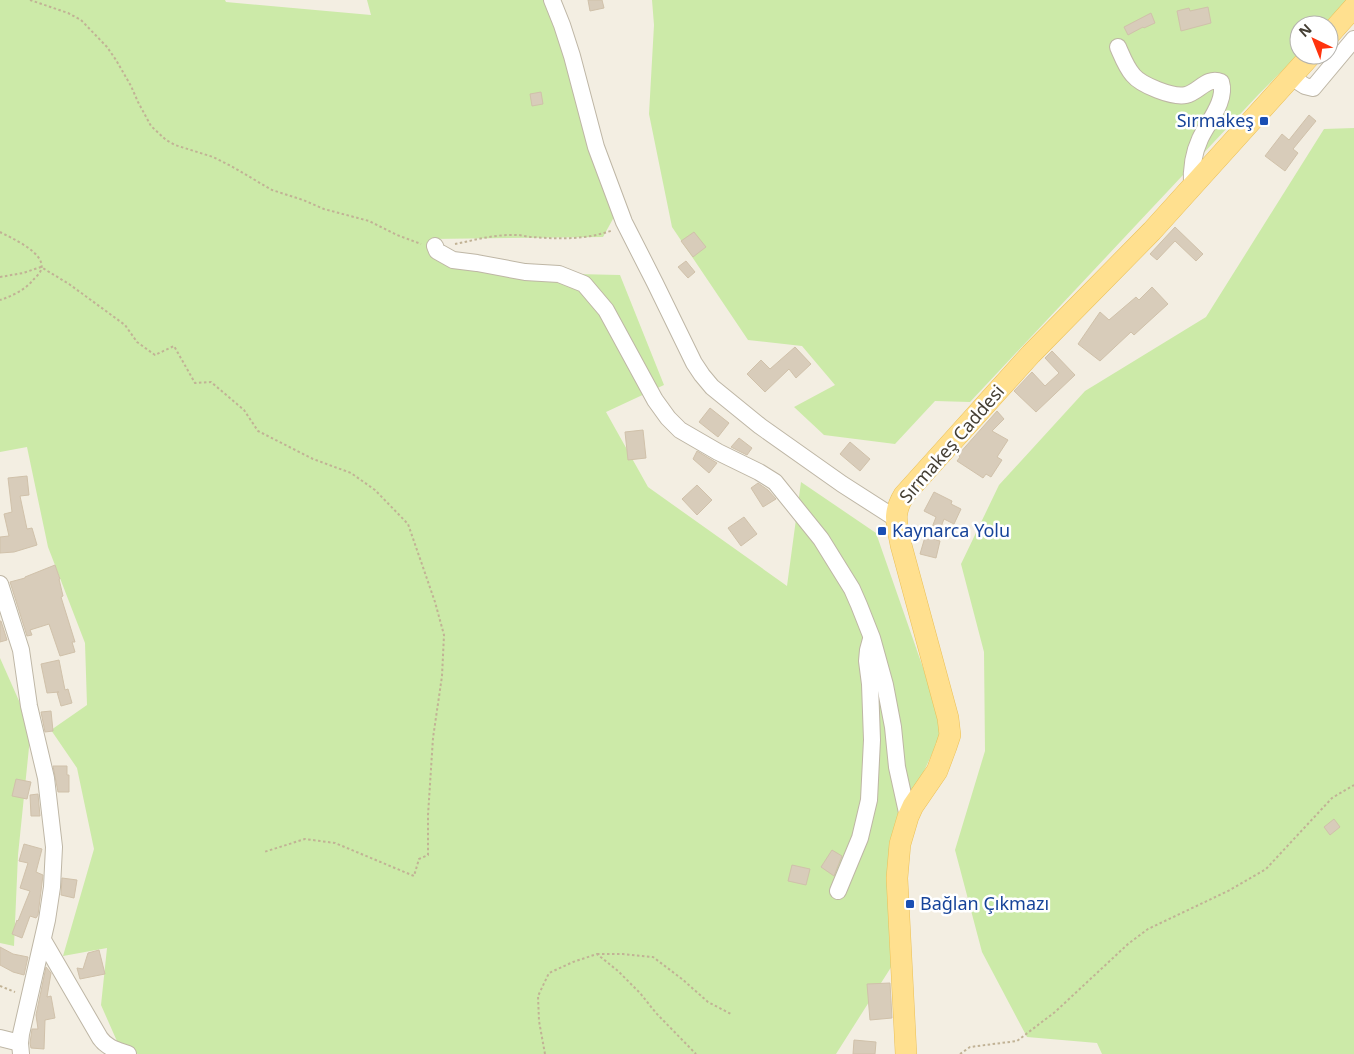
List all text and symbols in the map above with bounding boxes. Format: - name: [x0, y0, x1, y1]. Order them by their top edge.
- north arrow: [1289, 15, 1339, 65]
- text: N: [1294, 19, 1315, 41]
- place label: Sırmakeş: [1177, 108, 1254, 132]
- marker: Sırmakeş: [1258, 115, 1270, 127]
- street label: Sırmakeş Caddesi: [893, 379, 1009, 507]
- place label: Kaynarca Yolu: [892, 518, 1010, 542]
- marker: Kaynarca Yolu: [876, 525, 888, 537]
- place label: Bağlan Çıkmazı: [920, 891, 1049, 915]
- marker: Bağlan Çıkmazı: [904, 898, 916, 910]

